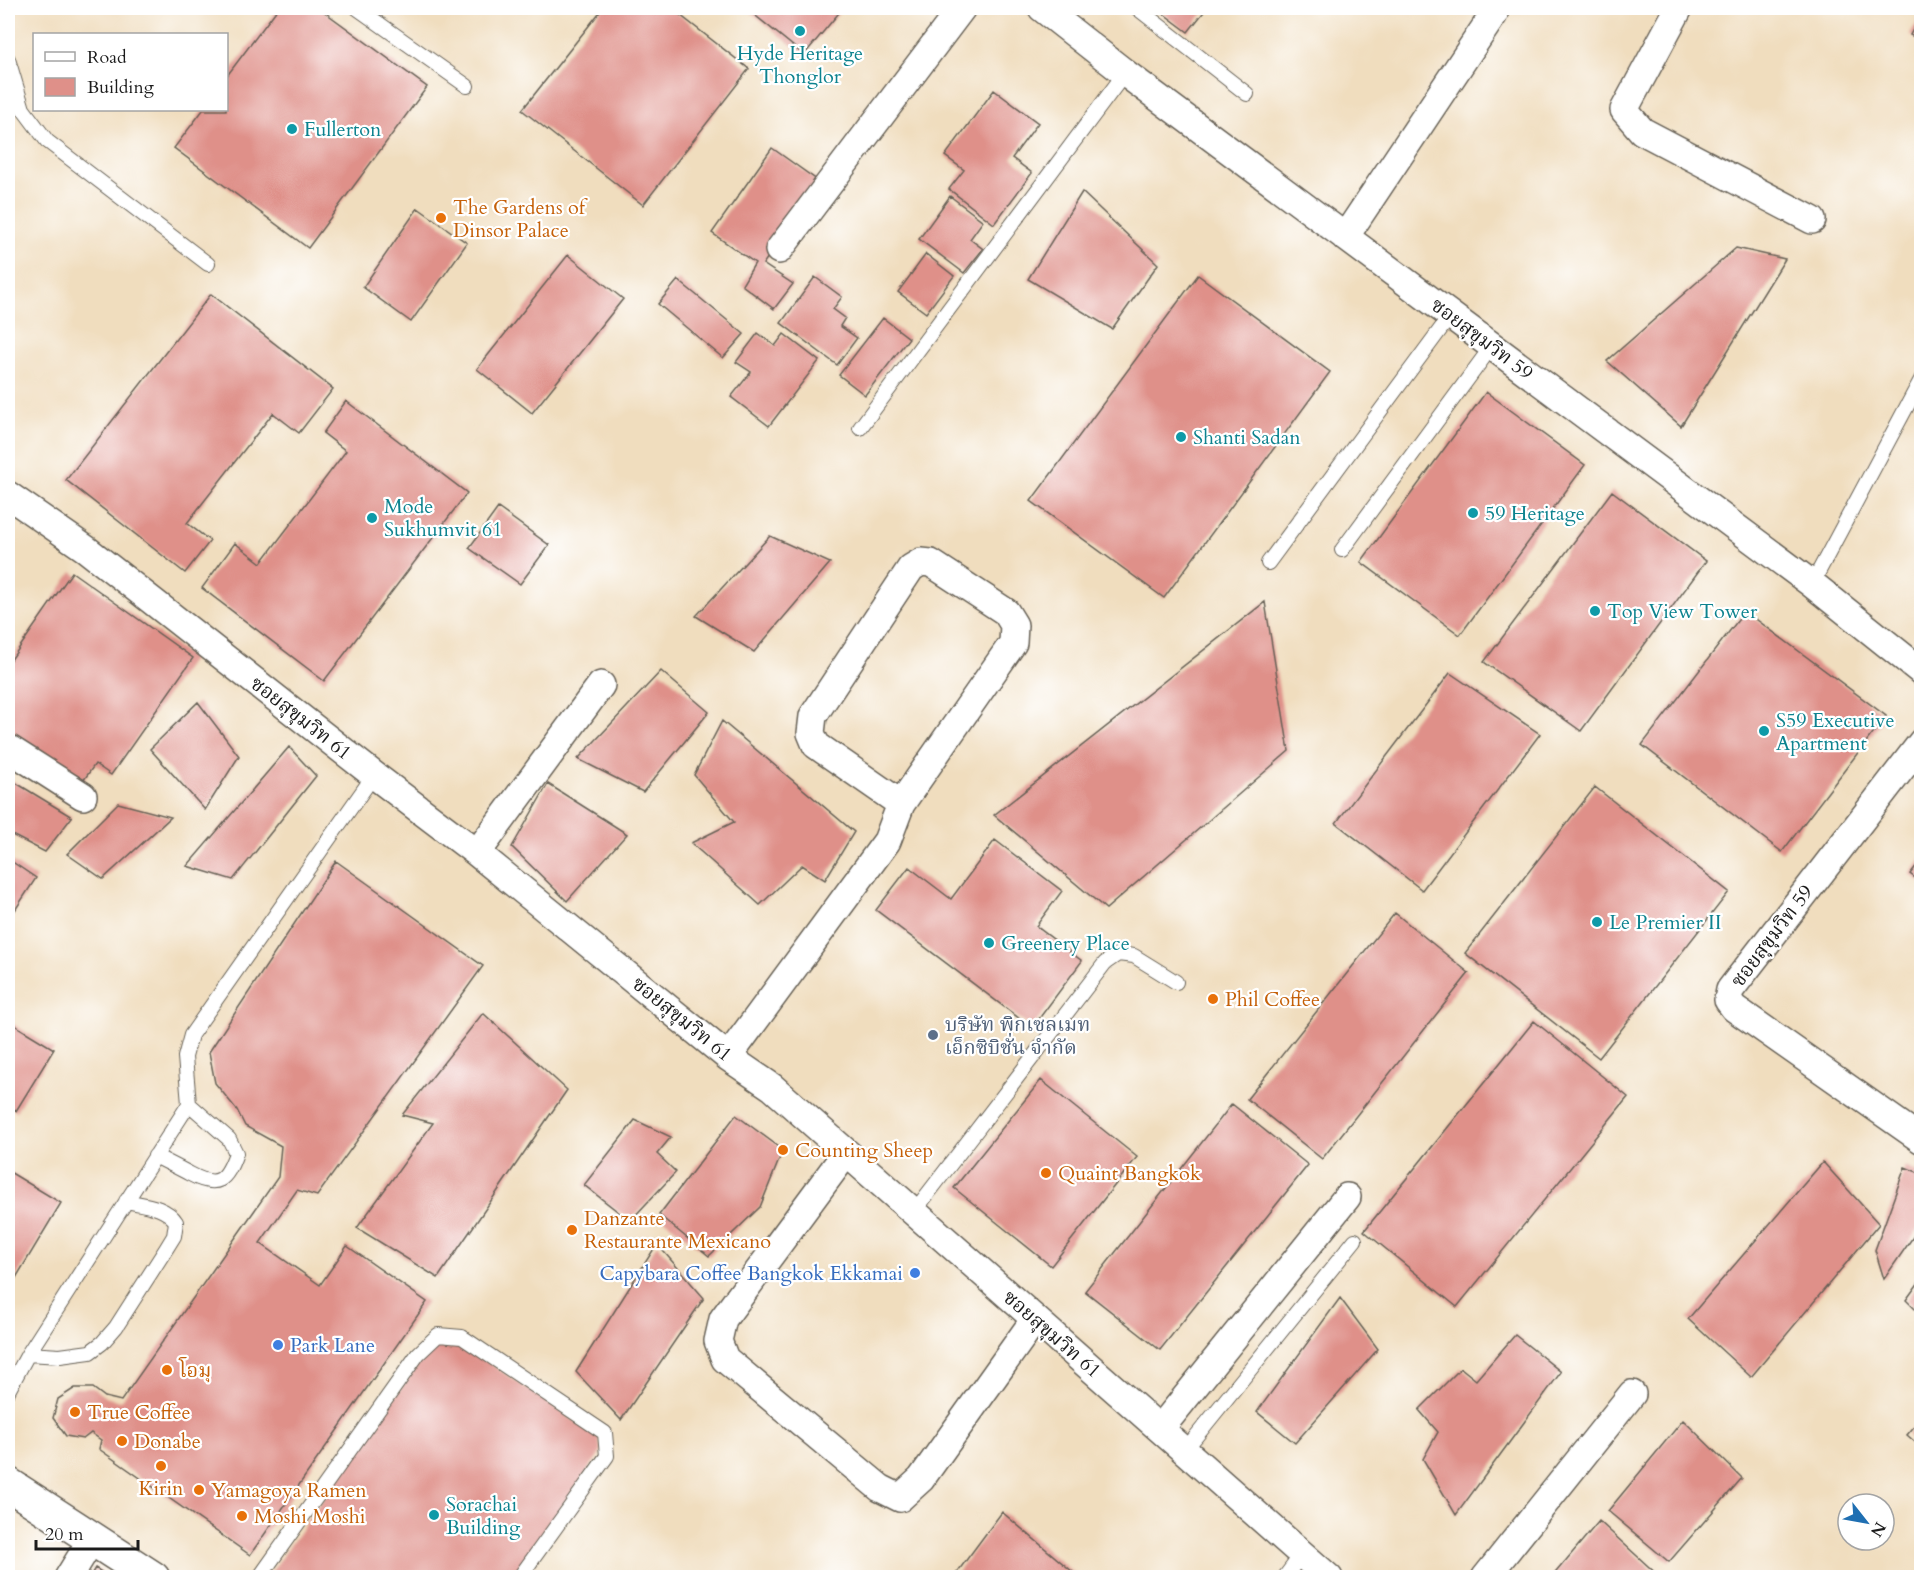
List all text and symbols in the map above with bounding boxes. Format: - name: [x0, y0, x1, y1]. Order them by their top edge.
- marker: Hyde Heritage Thonglor: [793, 24, 807, 38]
- legend: [33, 33, 228, 111]
- place label: Hyde Heritage Thonglor: [737, 40, 863, 90]
- text: Road: [87, 45, 127, 70]
- text: Building: [87, 75, 155, 100]
- place label: Fullerton: [304, 116, 382, 143]
- marker: Fullerton: [285, 122, 299, 136]
- place label: The Gardens of Dinsor Palace: [453, 194, 588, 244]
- marker: The Gardens of Dinsor Palace: [434, 211, 448, 225]
- street label: ซอยสุขุมวิท 59: [1425, 292, 1539, 386]
- place label: Shanti Sadan: [1193, 424, 1301, 451]
- marker: Shanti Sadan: [1174, 430, 1188, 444]
- place label: Mode Sukhumvit 61: [384, 493, 503, 543]
- place label: 59 Heritage: [1485, 500, 1585, 527]
- marker: 59 Heritage: [1466, 506, 1480, 520]
- marker: Mode Sukhumvit 61: [365, 511, 379, 525]
- place label: Top View Tower: [1607, 598, 1758, 625]
- marker: Top View Tower: [1588, 604, 1602, 618]
- street label: ซอยสุขุมวิท 61: [245, 670, 357, 766]
- place label: S59 Executive Apartment: [1776, 707, 1894, 757]
- marker: S59 Executive Apartment: [1757, 724, 1771, 738]
- street label: ซอยสุขุมวิท 59: [1725, 879, 1819, 993]
- place label: Le Premier II: [1609, 909, 1722, 936]
- marker: Le Premier II: [1590, 915, 1604, 929]
- place label: Greenery Place: [1001, 930, 1130, 957]
- marker: Greenery Place: [982, 936, 996, 950]
- street label: ซอยสุขุมวิท 61: [626, 970, 738, 1068]
- place label: Phil Coffee: [1225, 986, 1320, 1013]
- marker: Phil Coffee: [1206, 992, 1220, 1006]
- place label: บริษัท พิกเซลเมท เอ็กซิบิชั่น จำกัด: [945, 1011, 1090, 1061]
- marker: บริษัท พิกเซลเมท เอ็กซิบิชั่น จำกัด: [926, 1028, 940, 1042]
- place label: Counting Sheep: [795, 1137, 933, 1164]
- marker: Counting Sheep: [776, 1143, 790, 1157]
- place label: Quaint Bangkok: [1058, 1160, 1201, 1187]
- marker: Quaint Bangkok: [1039, 1166, 1053, 1180]
- place label: Danzante Restaurante Mexicano: [584, 1205, 771, 1255]
- marker: Danzante Restaurante Mexicano: [565, 1223, 579, 1237]
- place label: Capybara Coffee Bangkok Ekkamai: [600, 1260, 903, 1287]
- marker: Capybara Coffee Bangkok Ekkamai: [908, 1266, 922, 1280]
- street label: ซอยสุขุมวิท 61: [997, 1284, 1107, 1384]
- place label: Park Lane: [290, 1332, 375, 1359]
- marker: Park Lane: [271, 1338, 285, 1352]
- place label: โอมุ: [178, 1356, 211, 1384]
- marker: โอมุ: [160, 1363, 174, 1377]
- place label: True Coffee: [87, 1399, 191, 1426]
- marker: True Coffee: [68, 1405, 82, 1419]
- place label: Donabe: [134, 1428, 201, 1455]
- marker: Donabe: [115, 1434, 129, 1448]
- marker: Kirin: [154, 1459, 168, 1473]
- place label: Kirin: [139, 1475, 184, 1502]
- place label: Yamagoya Ramen: [211, 1477, 367, 1504]
- marker: Yamagoya Ramen: [192, 1483, 206, 1497]
- place label: Sorachai Building: [446, 1491, 521, 1541]
- north arrow: [1836, 1492, 1896, 1552]
- place label: Moshi Moshi: [254, 1503, 366, 1530]
- marker: Sorachai Building: [427, 1508, 441, 1522]
- marker: Moshi Moshi: [235, 1509, 249, 1523]
- scale bar: [36, 1513, 138, 1551]
- text: N: [1865, 1518, 1891, 1541]
- text: 20 m: [45, 1522, 84, 1547]

